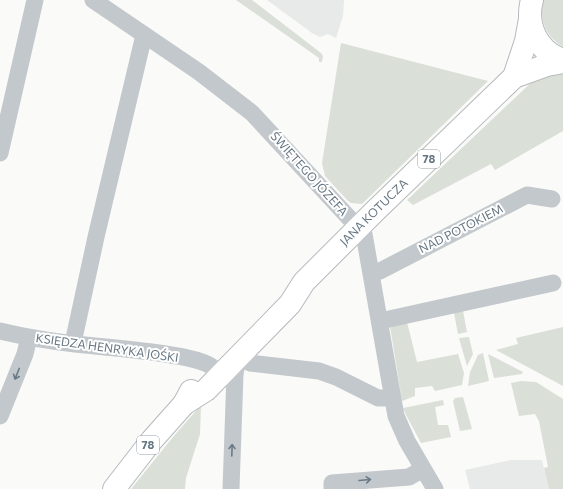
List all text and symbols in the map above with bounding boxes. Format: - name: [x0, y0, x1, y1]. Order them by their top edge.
- street label: ŚWIĘTEGO JÓZEFA: [268, 128, 351, 219]
- road number: 78: [418, 150, 440, 168]
- street label: JANA KOTUCZA: [336, 175, 410, 249]
- street label: NAD POTOKIEM: [416, 201, 505, 255]
- street label: KSIĘDZA HENRYKA JOŚKI: [35, 330, 179, 365]
- one-way arrow: [12, 368, 20, 380]
- road number: 78: [137, 436, 159, 454]
- one-way arrow: [229, 444, 236, 457]
- one-way arrow: [358, 476, 371, 484]

